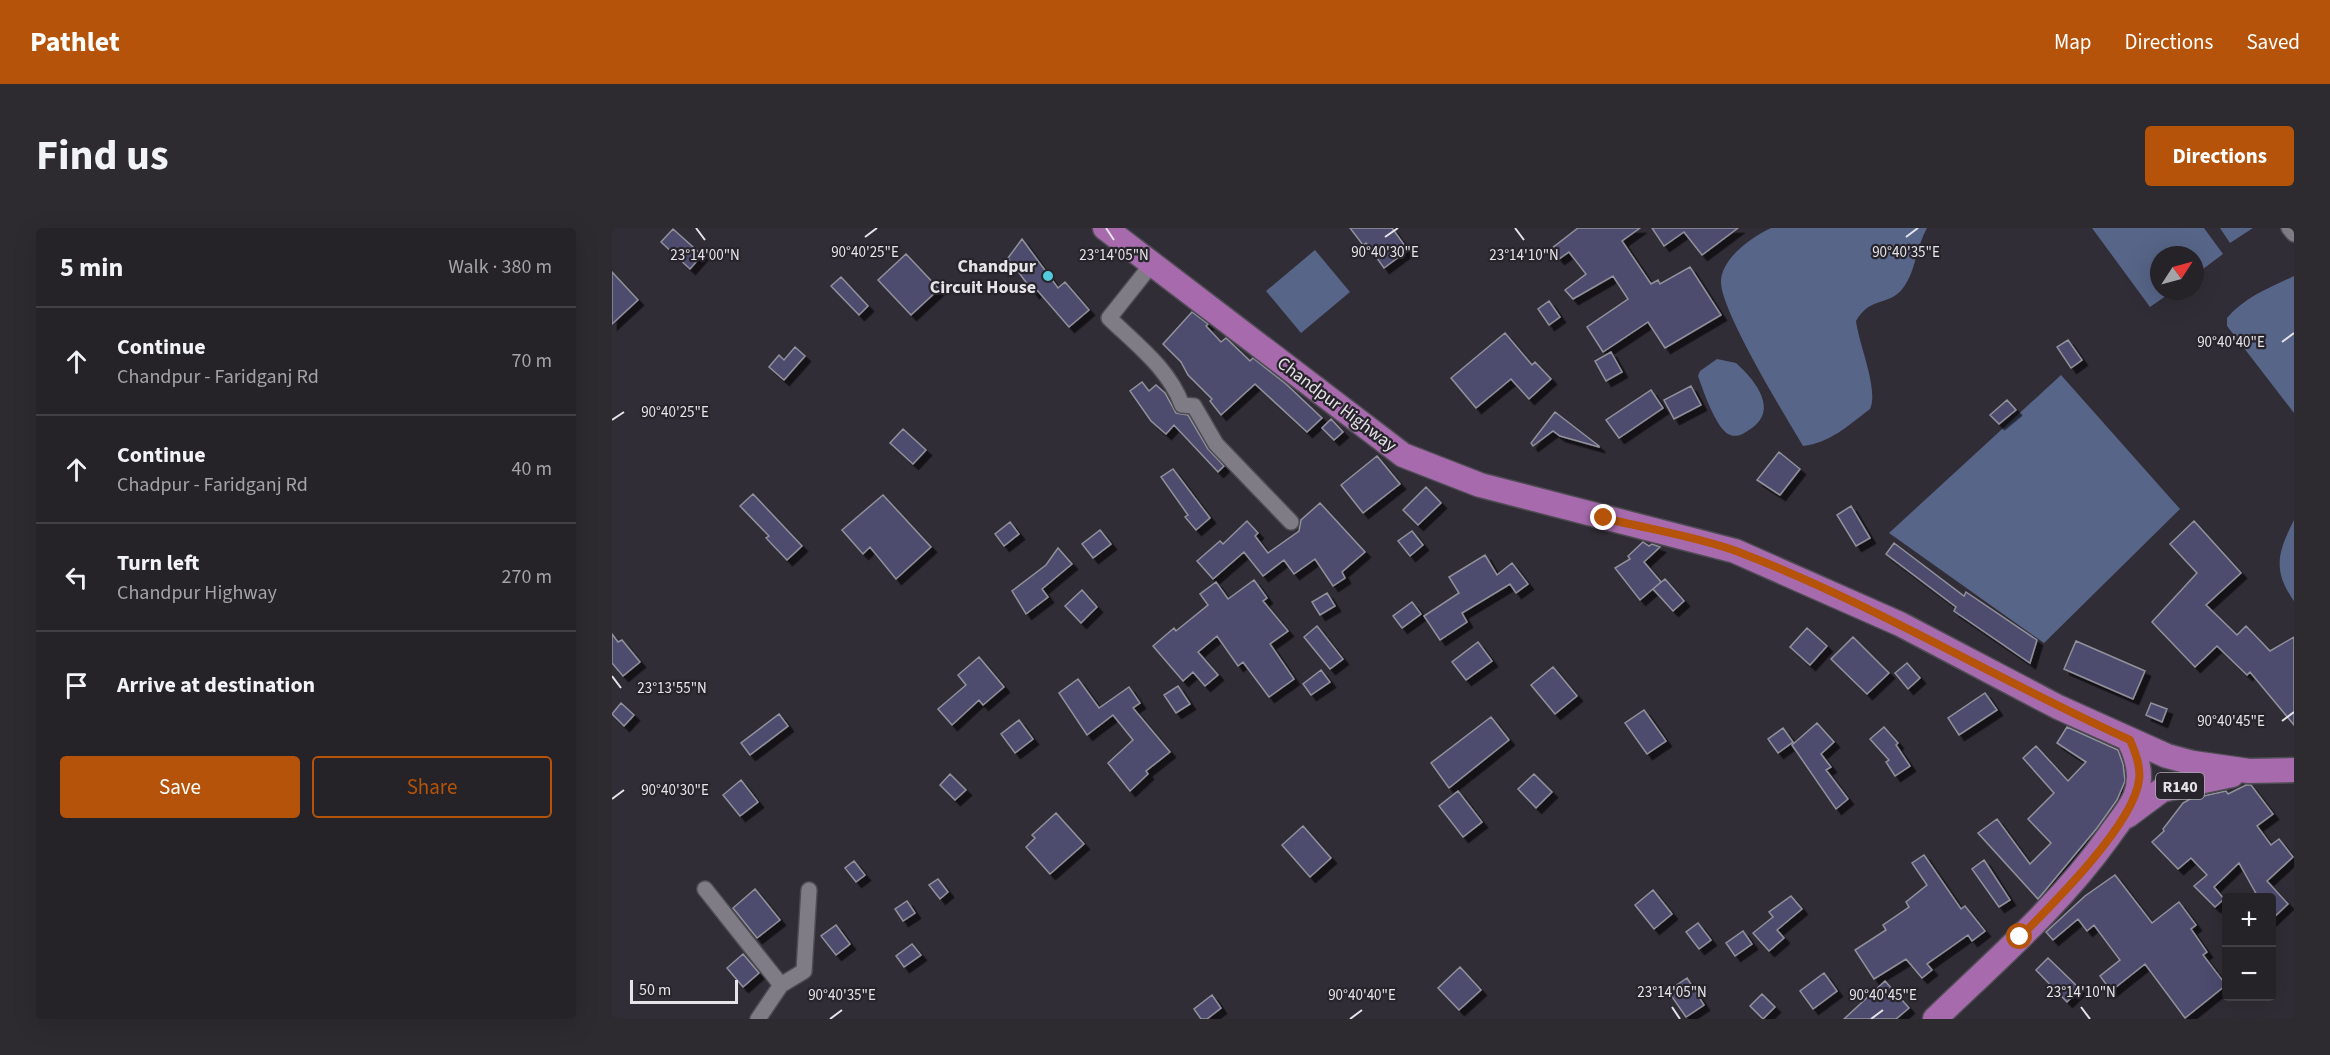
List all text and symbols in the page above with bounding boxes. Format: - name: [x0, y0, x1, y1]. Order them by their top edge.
- text: Pathlet: [30, 22, 120, 62]
- text: Map: [2054, 27, 2092, 57]
- text: Directions: [2125, 27, 2213, 57]
- text: Saved: [2246, 27, 2300, 57]
- text: Find us: [36, 126, 169, 186]
- button: Directions: [2145, 126, 2294, 186]
- text: 90°40'25"E: [831, 242, 899, 263]
- text: 90°40'30"E: [1351, 242, 1419, 263]
- text: 90°40'35"E: [1872, 242, 1940, 263]
- text: 23°14'00"N: [670, 245, 740, 266]
- text: 23°14'05"N: [1079, 245, 1149, 266]
- text: 23°14'10"N: [1489, 245, 1559, 266]
- north arrow: [2150, 246, 2204, 300]
- text: 5 min: [60, 249, 123, 286]
- text: Walk · 380 m: [448, 253, 552, 281]
- place label: Chandpur Circuit House: [930, 254, 1037, 300]
- marker: Chandpur Circuit House: [1041, 269, 1055, 283]
- text: Continue: [117, 331, 206, 363]
- text: 90°40'40"E: [2197, 332, 2265, 353]
- icon: ahead: [60, 345, 93, 378]
- text: 70 m: [512, 347, 552, 375]
- street label: Chandpur Highway: [1272, 351, 1402, 458]
- text: Chandpur - Faridganj Rd: [117, 363, 319, 391]
- text: 90°40'25"E: [641, 402, 709, 423]
- text: Continue: [117, 439, 206, 471]
- icon: ahead: [60, 453, 93, 486]
- text: 40 m: [512, 455, 552, 483]
- text: Chadpur - Faridganj Rd: [117, 471, 308, 499]
- route end: [1590, 504, 1616, 530]
- text: Turn left: [117, 547, 199, 579]
- icon: left: [60, 561, 93, 594]
- text: 270 m: [502, 563, 552, 591]
- text: Chandpur Highway: [117, 579, 277, 607]
- icon: arrive: [60, 669, 93, 702]
- text: Arrive at destination: [117, 669, 315, 701]
- text: 23°13'55"N: [637, 678, 707, 699]
- text: 90°40'45"E: [2197, 711, 2265, 732]
- button: Save: [60, 756, 300, 818]
- button: Share: [312, 756, 552, 818]
- road number: R140: [2156, 773, 2204, 799]
- text: 90°40'30"E: [641, 780, 709, 801]
- map controls: [2222, 893, 2276, 1001]
- button: +: [2222, 893, 2276, 947]
- route start: [2006, 923, 2032, 949]
- button: −: [2222, 947, 2276, 1001]
- scale bar: [630, 977, 738, 1004]
- text: 50 m: [639, 979, 671, 1001]
- text: 23°14'05"N: [1637, 982, 1707, 1003]
- text: 23°14'10"N: [2046, 982, 2116, 1003]
- text: 90°40'35"E: [808, 985, 876, 1006]
- text: 90°40'40"E: [1328, 985, 1396, 1006]
- text: 90°40'45"E: [1849, 985, 1917, 1006]

